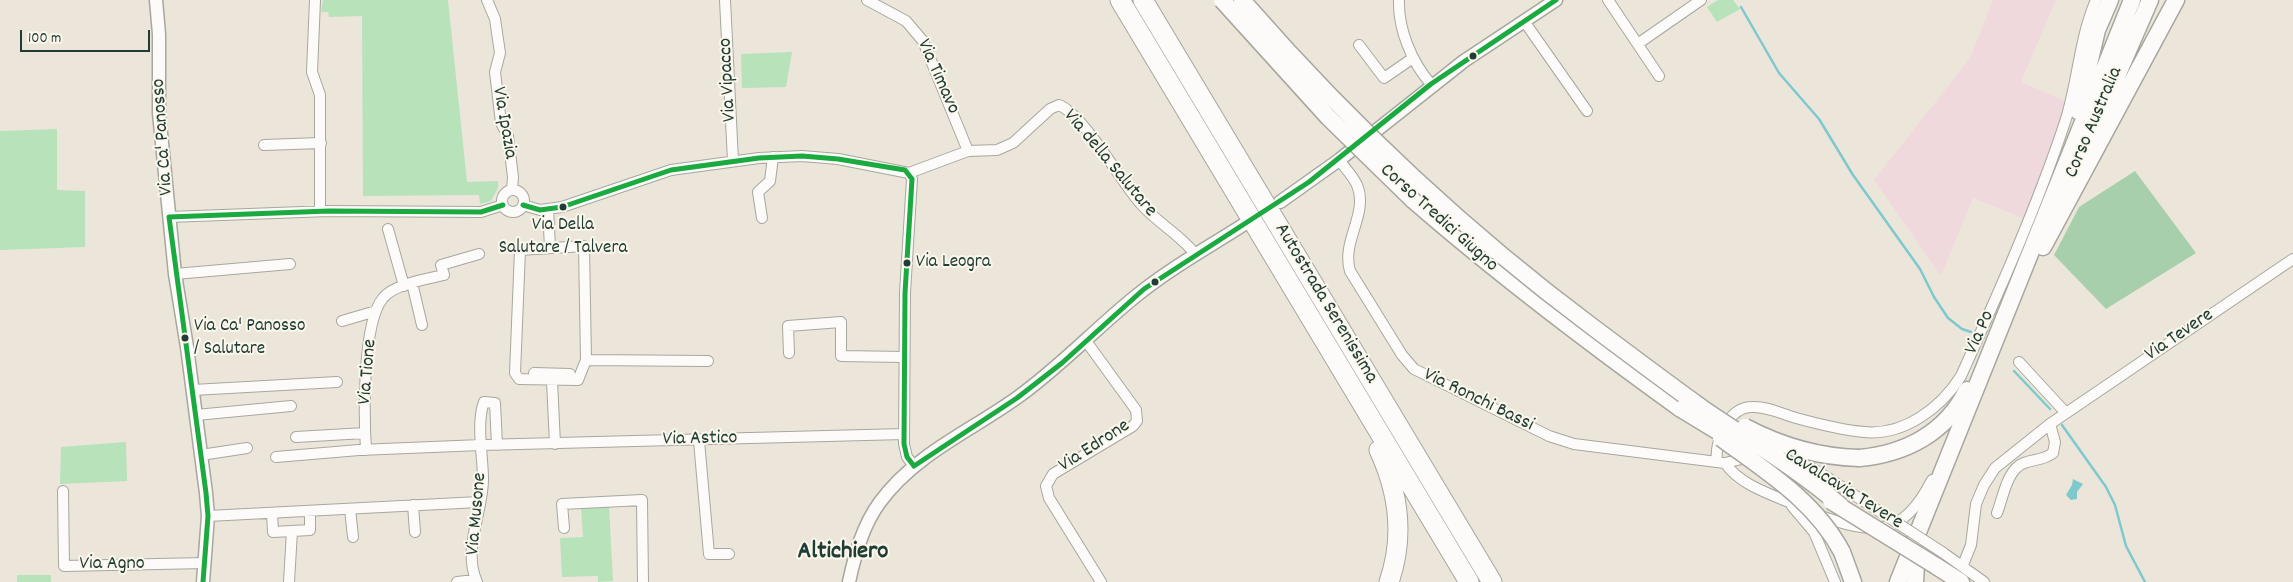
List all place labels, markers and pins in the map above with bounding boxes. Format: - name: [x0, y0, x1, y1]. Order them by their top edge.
- unlabelled marker: [1468, 51, 1478, 61]
- marker: Via Della Salutare / Talvera: [558, 202, 568, 212]
- place label: Via Della Salutare / Talvera: [499, 215, 627, 259]
- place label: Via Leogra: [916, 252, 991, 274]
- marker: Via Leogra: [902, 258, 912, 268]
- unlabelled marker: [1150, 277, 1160, 287]
- place label: Via Ca' Panosso / Salutare: [194, 316, 305, 360]
- marker: Via Ca' Panosso / Salutare: [180, 333, 190, 343]

